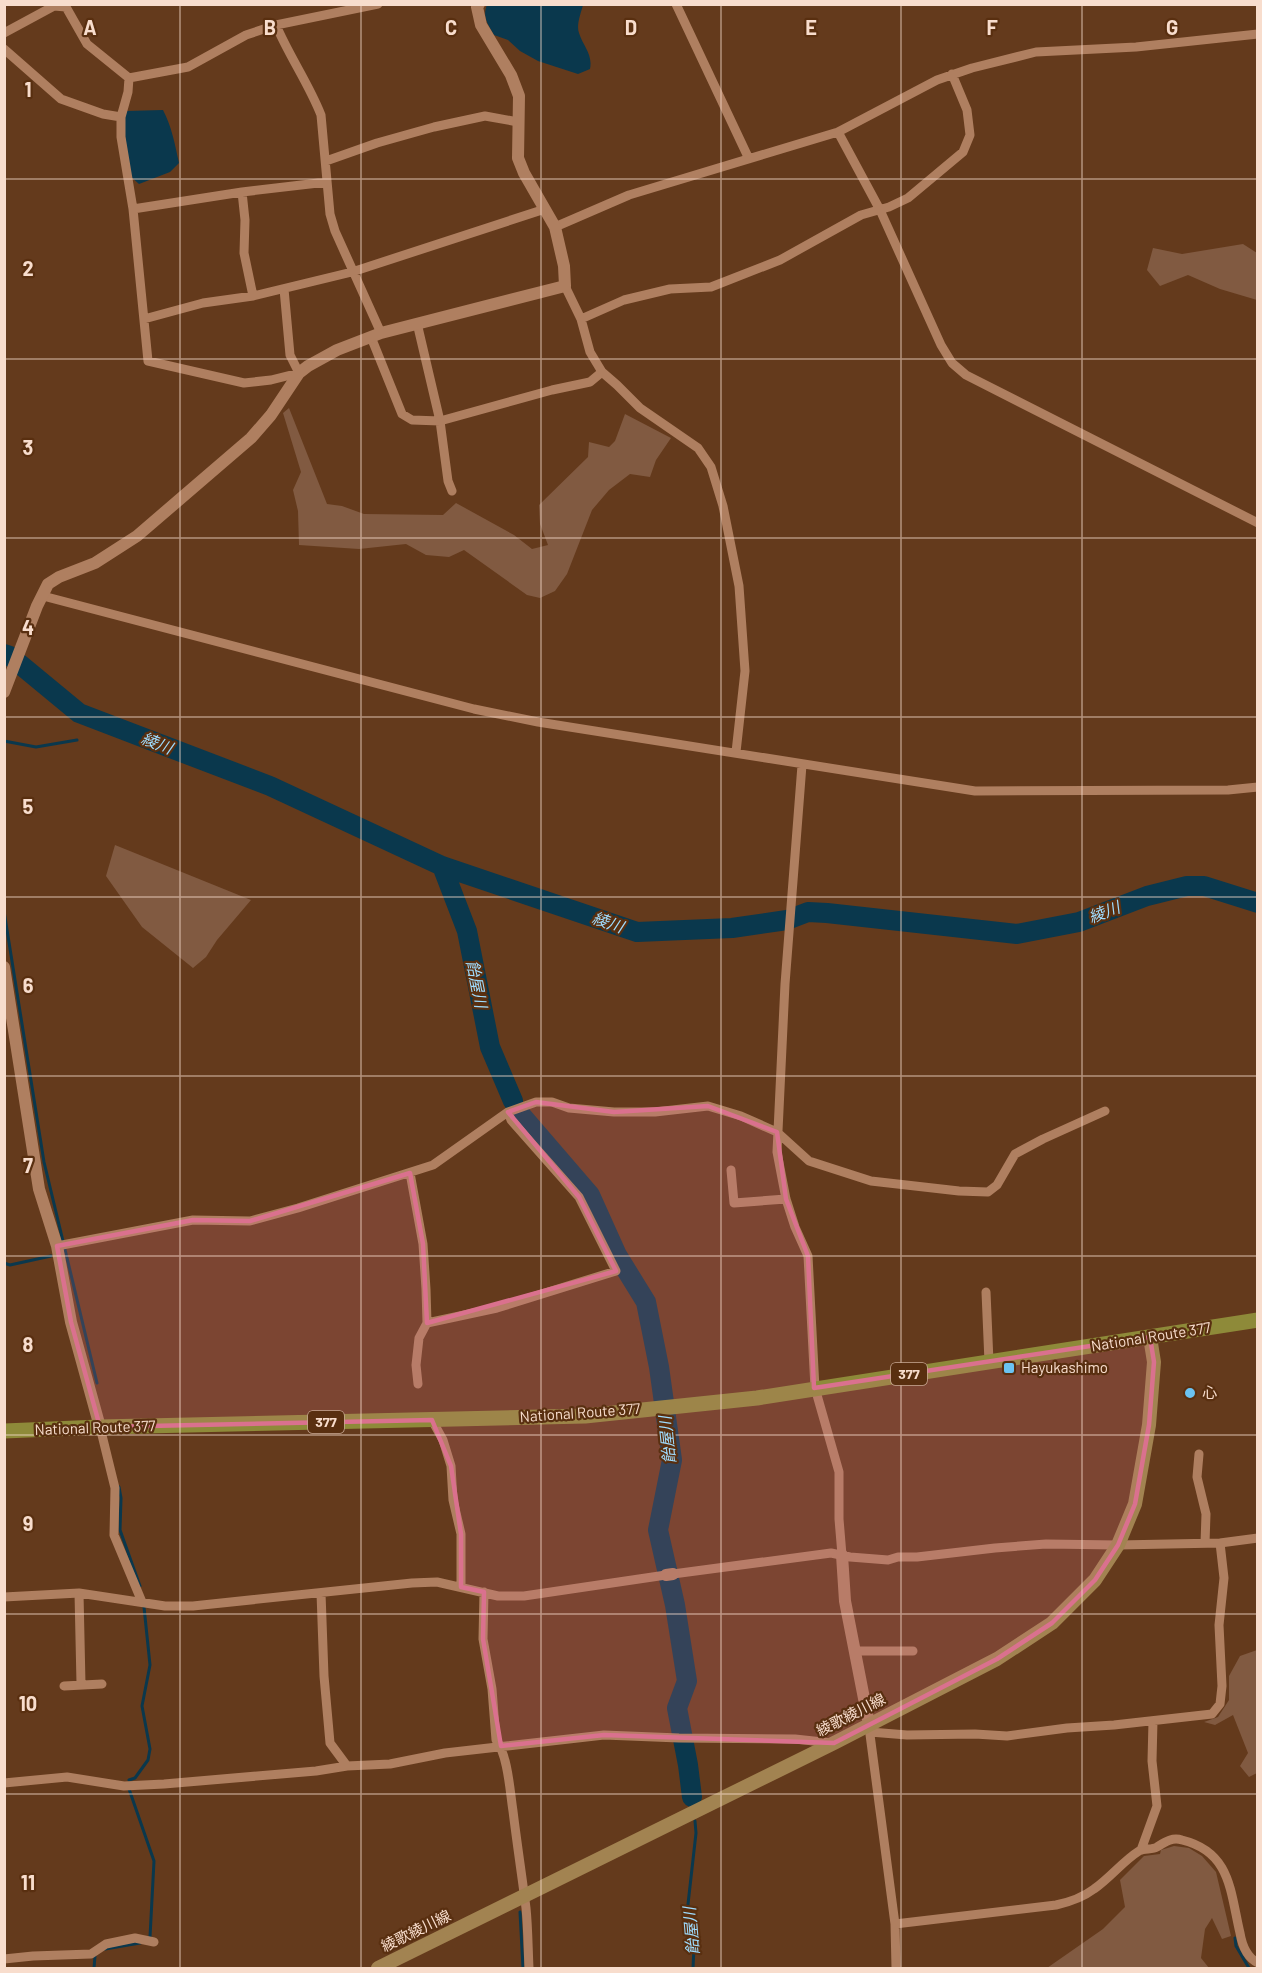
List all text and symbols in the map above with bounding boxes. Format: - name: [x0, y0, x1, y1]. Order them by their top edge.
- text: A: [83, 15, 97, 39]
- text: B: [264, 15, 276, 39]
- text: C: [445, 15, 457, 39]
- text: D: [625, 15, 637, 39]
- text: E: [805, 15, 817, 39]
- text: F: [986, 15, 998, 39]
- text: G: [1166, 15, 1178, 39]
- text: 1: [24, 77, 32, 101]
- text: 2: [22, 256, 34, 280]
- text: 3: [23, 435, 33, 459]
- text: 4: [22, 615, 34, 639]
- water label: 綾川: [139, 728, 177, 758]
- text: 5: [23, 794, 34, 818]
- water label: 綾川: [1085, 896, 1124, 926]
- water label: 綾川: [590, 907, 628, 936]
- water label: 飴屋川: [464, 959, 492, 1011]
- text: 6: [23, 973, 34, 997]
- text: 7: [23, 1153, 33, 1177]
- street label: National Route 377: [1090, 1318, 1212, 1354]
- text: 8: [23, 1332, 34, 1356]
- place label: Hayukashimo: [1021, 1358, 1108, 1376]
- marker: Hayukashimo: [1002, 1361, 1016, 1375]
- road number: 377: [891, 1363, 927, 1385]
- place label: 心: [1202, 1383, 1217, 1401]
- marker: 心: [1183, 1386, 1197, 1400]
- street label: National Route 377: [519, 1399, 641, 1425]
- road number: 377: [308, 1411, 344, 1433]
- water label: 飴屋川: [654, 1413, 678, 1465]
- street label: National Route 377: [34, 1416, 156, 1438]
- text: 9: [23, 1511, 33, 1535]
- street label: 綾歌綾川線: [813, 1689, 888, 1739]
- text: 10: [19, 1691, 37, 1715]
- text: 11: [21, 1870, 35, 1894]
- water label: 飴屋川: [679, 1904, 702, 1956]
- street label: 綾歌綾川線: [378, 1906, 453, 1955]

